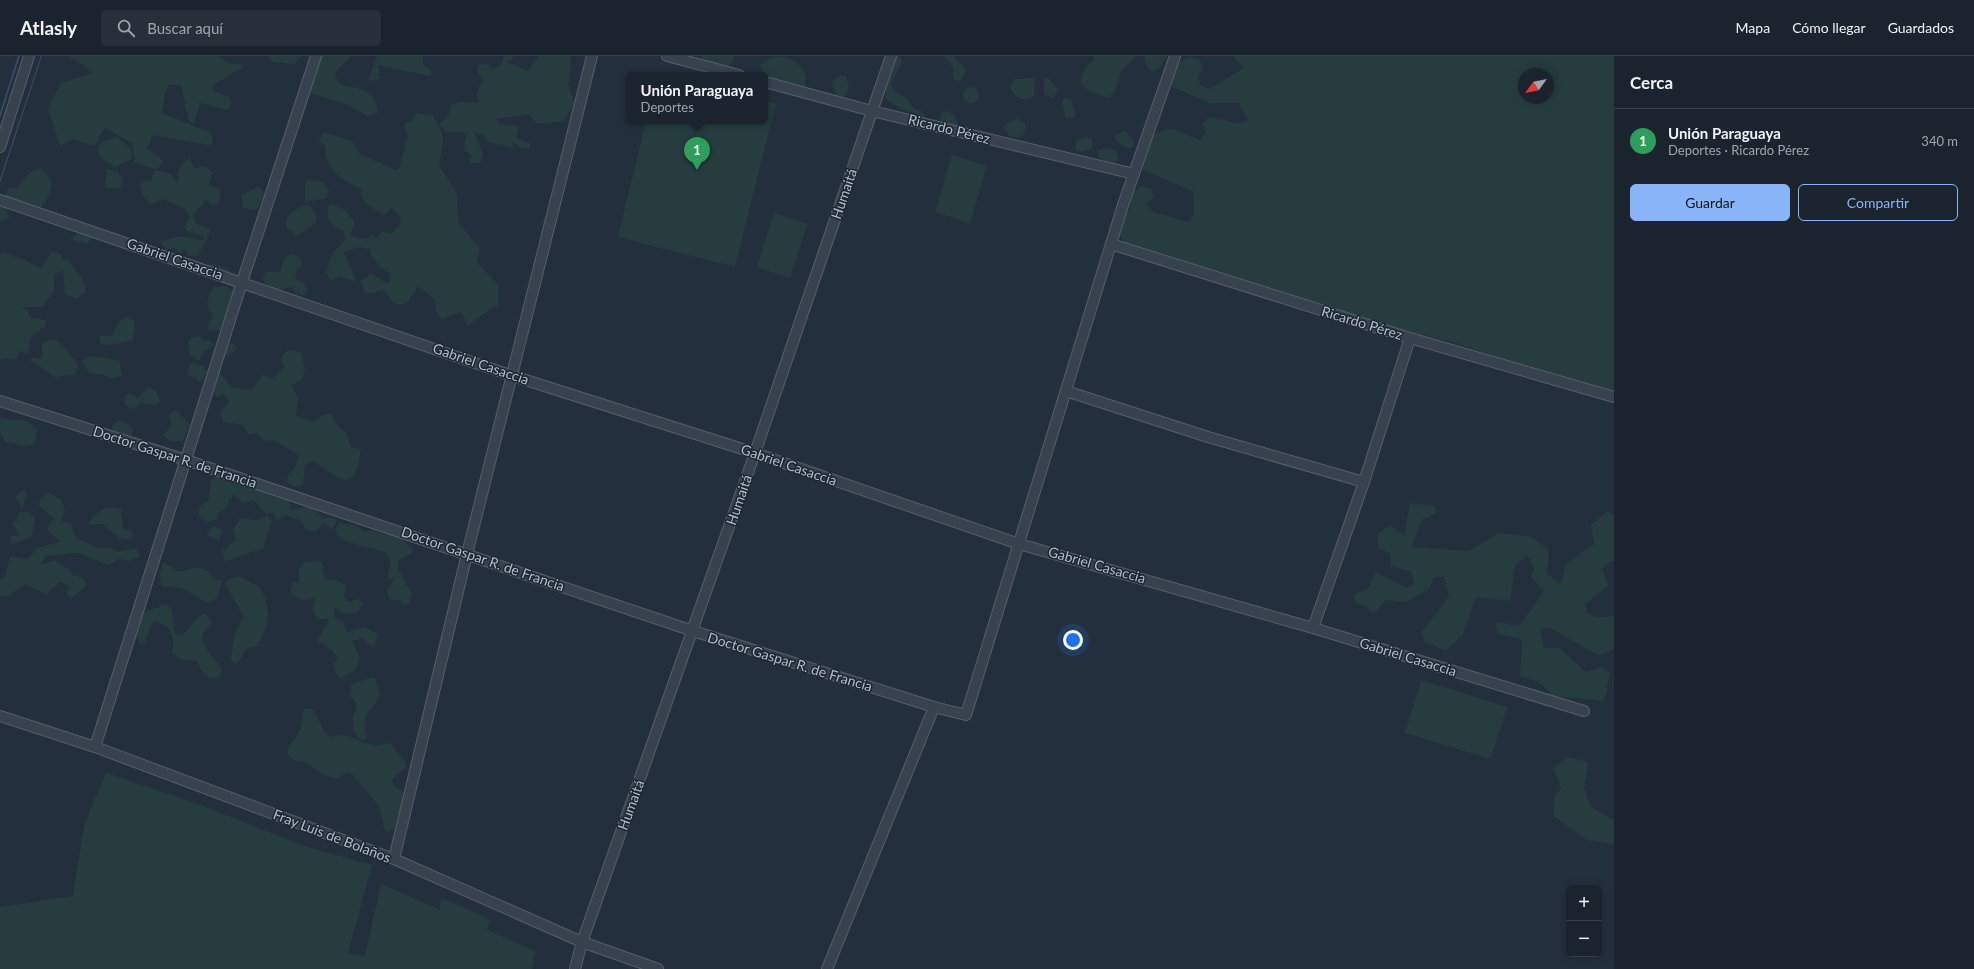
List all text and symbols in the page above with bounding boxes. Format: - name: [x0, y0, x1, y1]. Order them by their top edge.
- search box: [101, 10, 381, 46]
- text: Atlasly: [20, 16, 77, 39]
- icon: search: [115, 17, 137, 39]
- text: Buscar aquí: [147, 19, 223, 37]
- text: Mapa: [1736, 19, 1770, 36]
- text: Cómo llegar: [1792, 19, 1866, 36]
- text: Guardados: [1888, 19, 1954, 36]
- north arrow: [1518, 68, 1554, 104]
- popup: [626, 72, 768, 124]
- text: Cerca: [1630, 72, 1673, 93]
- text: Unión Paraguaya: [641, 81, 753, 99]
- text: Deportes: [641, 99, 694, 115]
- street label: Ricardo Pérez: [906, 110, 992, 147]
- text: Unión Paraguaya: [1668, 124, 1781, 142]
- text: 1: [1639, 133, 1647, 149]
- text: 340 m: [1921, 133, 1958, 149]
- pin: 1: [684, 137, 710, 170]
- text: Deportes · Ricardo Pérez: [1668, 142, 1809, 158]
- street label: Humaitá: [827, 166, 860, 221]
- button: Guardar: [1630, 184, 1790, 221]
- button: Compartir: [1798, 184, 1958, 221]
- street label: Gabriel Casaccia: [125, 234, 226, 283]
- street label: Ricardo Pérez: [1320, 302, 1405, 343]
- street label: Gabriel Casaccia: [431, 339, 532, 388]
- street label: Doctor Gaspar R. de Francia: [91, 422, 259, 491]
- street label: Gabriel Casaccia: [739, 440, 840, 489]
- street label: Humaitá: [722, 472, 755, 527]
- street label: Doctor Gaspar R. de Francia: [399, 523, 567, 594]
- street label: Gabriel Casaccia: [1046, 542, 1148, 587]
- street label: Doctor Gaspar R. de Francia: [706, 628, 875, 695]
- your location: [1063, 630, 1083, 650]
- street label: Gabriel Casaccia: [1358, 634, 1459, 679]
- street label: Humaitá: [614, 777, 647, 832]
- street label: Fray Luis de Bolaños: [271, 805, 394, 866]
- map controls: [1566, 885, 1602, 957]
- button: +: [1566, 885, 1602, 921]
- button: −: [1566, 921, 1602, 957]

